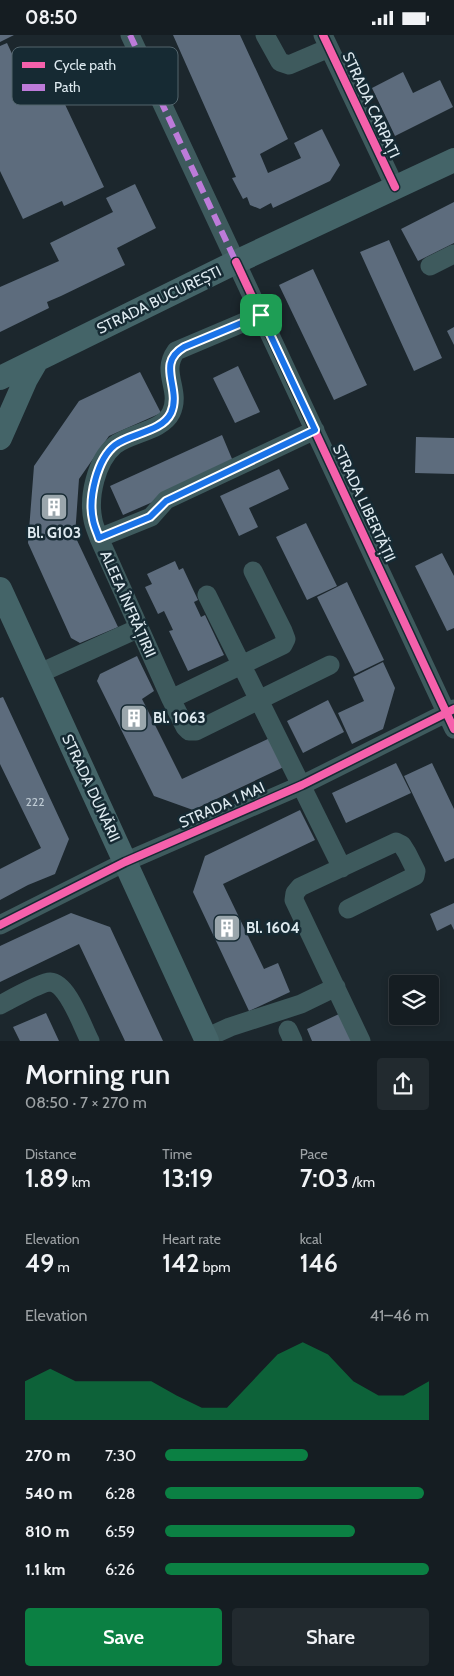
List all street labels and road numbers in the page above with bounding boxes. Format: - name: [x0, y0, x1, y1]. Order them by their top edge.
- street label: STRADA CARPAȚI: [338, 49, 403, 161]
- street label: STRADA BUCUREȘTI: [94, 262, 225, 339]
- street label: STRADA LIBERTĂȚII: [328, 441, 399, 565]
- street label: ALEEA ÎNFRĂȚIRII: [95, 547, 161, 661]
- street label: STRADA DUNĂRII: [58, 731, 124, 845]
- street label: STRADA 1 MAI: [176, 778, 268, 832]

